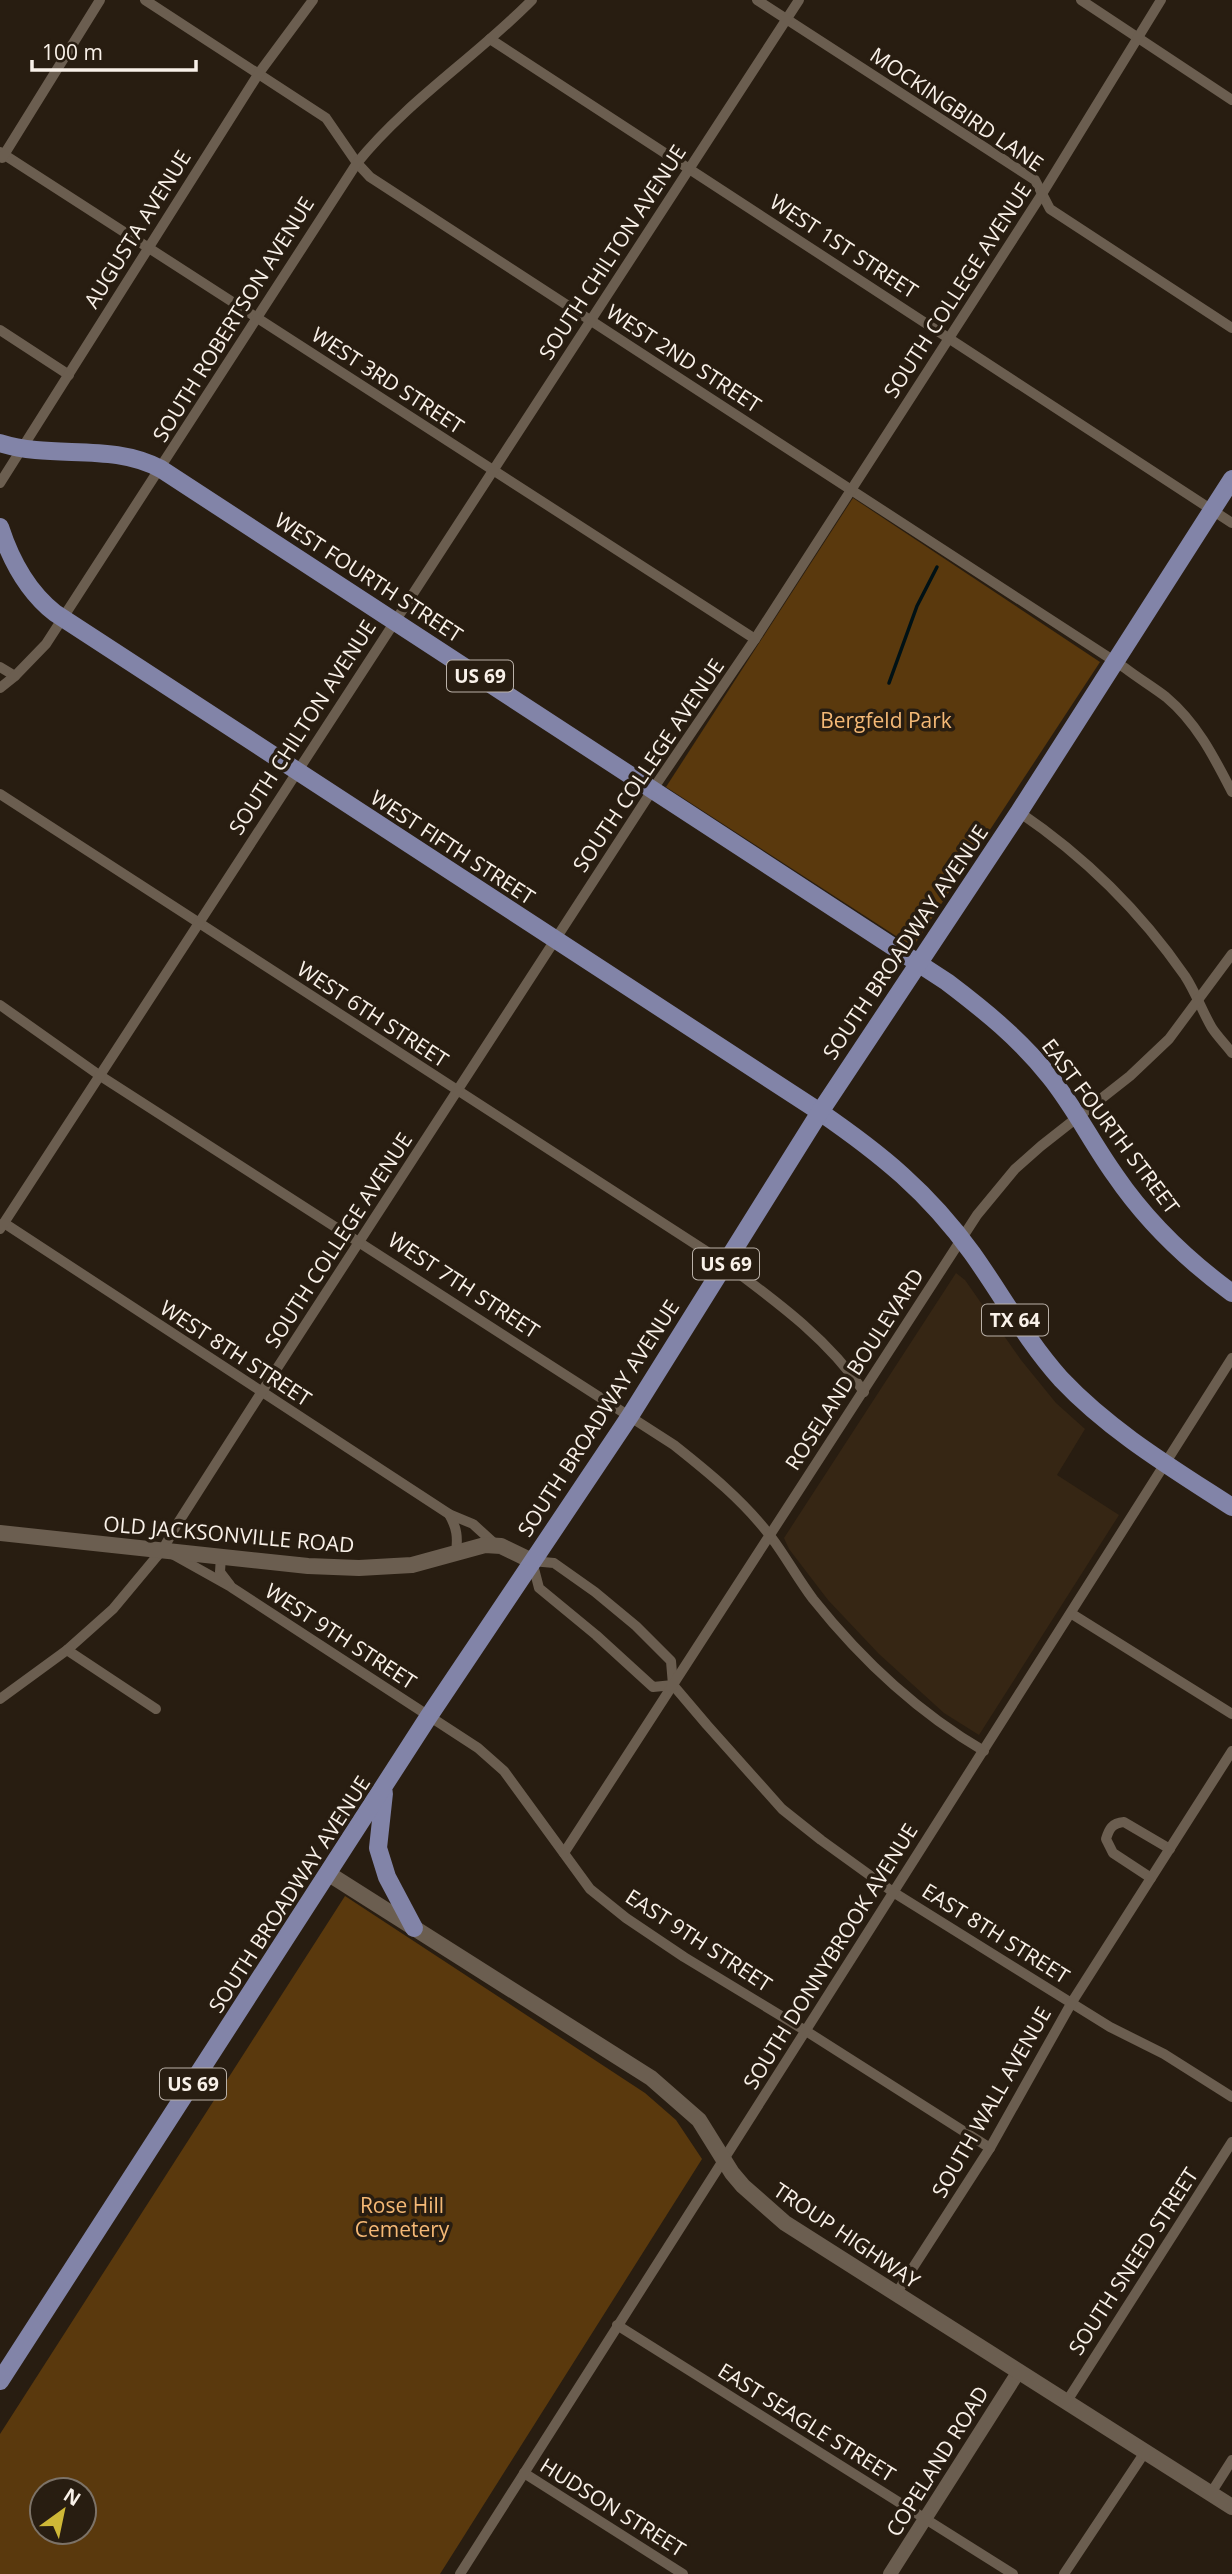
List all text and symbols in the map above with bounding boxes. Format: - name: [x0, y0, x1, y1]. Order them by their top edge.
- scale bar: [32, 28, 196, 72]
- text: 100 m: [42, 38, 103, 66]
- street label: MOCKINGBIRD LANE: [865, 41, 1049, 177]
- street label: SOUTH CHILTON AVENUE: [532, 139, 692, 365]
- street label: AUGUSTA AVENUE: [77, 145, 197, 313]
- street label: SOUTH COLLEGE AVENUE: [877, 177, 1037, 403]
- street label: WEST 1ST STREET: [765, 188, 924, 305]
- street label: SOUTH ROBERTSON AVENUE: [146, 191, 320, 447]
- street label: WEST 2ND STREET: [601, 297, 767, 419]
- street label: WEST 3RD STREET: [306, 320, 470, 440]
- street label: WEST FOURTH STREET: [270, 506, 469, 648]
- street label: SOUTH CHILTON AVENUE: [222, 614, 382, 840]
- street label: SOUTH COLLEGE AVENUE: [566, 653, 730, 877]
- road number: US 69: [447, 660, 513, 692]
- park label: Bergfeld Park: [820, 706, 952, 734]
- street label: WEST FIFTH STREET: [365, 783, 541, 911]
- street label: SOUTH BROADWAY AVENUE: [816, 819, 994, 1065]
- street label: WEST 6TH STREET: [292, 955, 454, 1074]
- street label: EAST FOURTH STREET: [1036, 1033, 1186, 1220]
- street label: SOUTH COLLEGE AVENUE: [258, 1127, 418, 1353]
- street label: WEST 7TH STREET: [383, 1226, 545, 1345]
- road number: US 69: [693, 1248, 759, 1280]
- street label: ROSELAND BOULEVARD: [778, 1263, 930, 1475]
- street label: WEST 8TH STREET: [155, 1294, 317, 1413]
- street label: SOUTH BROADWAY AVENUE: [511, 1294, 685, 1542]
- road number: TX 64: [982, 1304, 1048, 1336]
- street label: OLD JACKSONVILLE ROAD: [102, 1509, 356, 1559]
- street label: WEST 9TH STREET: [260, 1577, 422, 1696]
- street label: SOUTH BROADWAY AVENUE: [202, 1770, 376, 2018]
- street label: SOUTH DONNYBROOK AVENUE: [736, 1818, 924, 2094]
- street label: EAST 8TH STREET: [917, 1876, 1075, 1990]
- street label: EAST 9TH STREET: [621, 1882, 778, 1998]
- street label: SOUTH WALL AVENUE: [925, 2001, 1057, 2203]
- road number: US 69: [160, 2068, 226, 2100]
- street label: SOUTH SNEED STREET: [1062, 2162, 1204, 2360]
- street label: TROUP HIGHWAY: [768, 2176, 926, 2294]
- park label: Rose Hill Cemetery: [355, 2191, 450, 2243]
- street label: EAST SEAGLE STREET: [713, 2356, 901, 2488]
- street label: COPELAND ROAD: [879, 2380, 995, 2542]
- street label: HUDSON STREET: [535, 2451, 691, 2563]
- north arrow: [28, 2476, 98, 2546]
- text: N: [59, 2482, 86, 2512]

